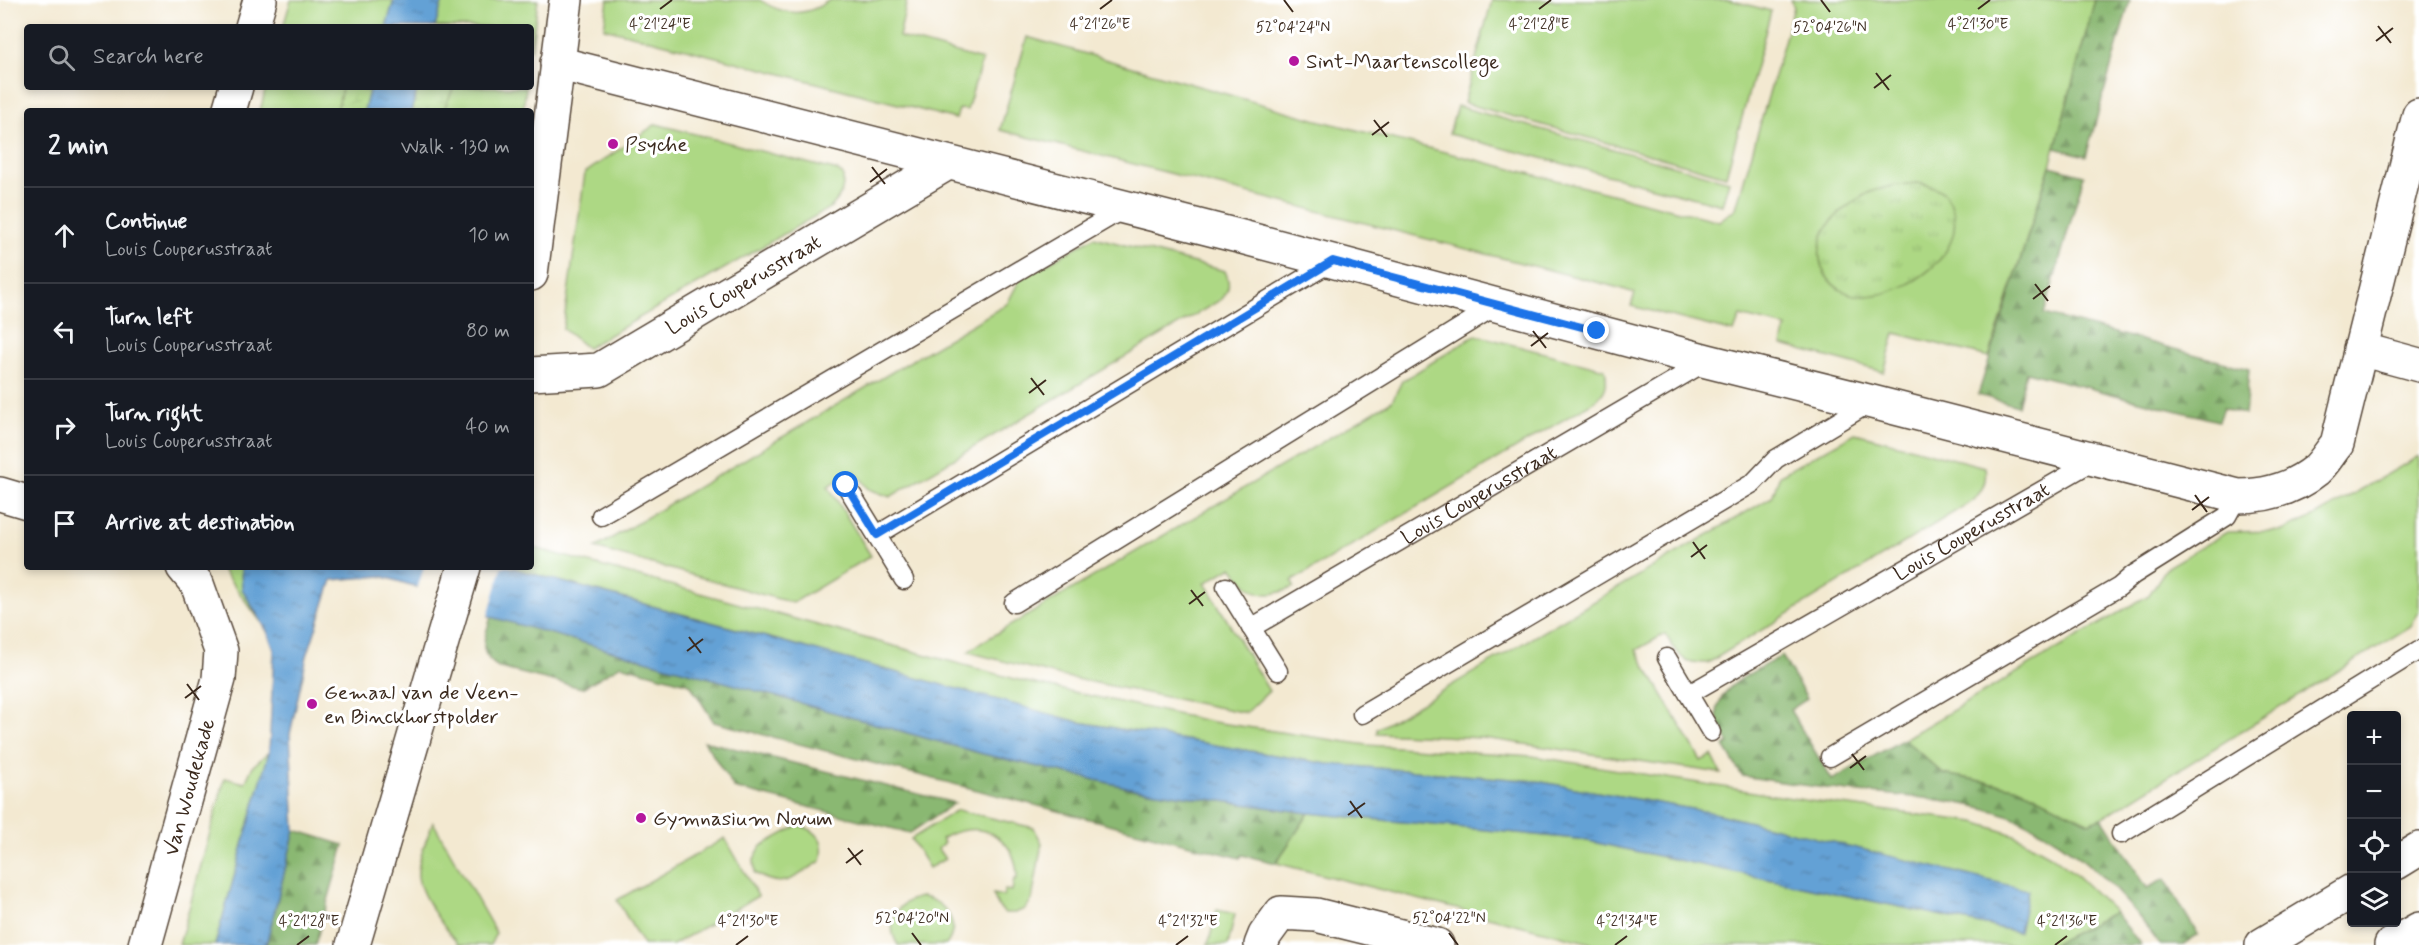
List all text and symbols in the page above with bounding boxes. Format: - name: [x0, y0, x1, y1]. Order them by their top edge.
- text: 4°21'24"E: [629, 15, 691, 35]
- text: 4°21'26"E: [1070, 15, 1131, 35]
- text: 4°21'28"E: [1509, 15, 1570, 35]
- text: 4°21'30"E: [1948, 15, 2008, 35]
- text: 52°04'24"N: [1256, 18, 1330, 38]
- text: 52°04'26"N: [1793, 18, 1867, 38]
- search box: [24, 24, 534, 90]
- icon: search: [45, 41, 78, 74]
- text: Search here: [93, 43, 204, 71]
- place label: Sint-Maartenscollege: [1306, 48, 1499, 77]
- marker: Sint-Maartenscollege: [1287, 54, 1301, 68]
- text: 2 min: [48, 130, 109, 164]
- place label: Psyche: [625, 131, 688, 159]
- text: Walk · 130 m: [401, 134, 510, 161]
- marker: Psyche: [606, 137, 620, 151]
- text: Continue: [105, 208, 187, 236]
- icon: ahead: [48, 219, 81, 252]
- text: 10 m: [468, 222, 510, 249]
- street label: Louis Couperusstraat: [661, 228, 827, 342]
- text: Louis Couperusstraat: [105, 236, 272, 263]
- text: Turn left: [105, 304, 193, 332]
- icon: left: [48, 315, 81, 348]
- route end: [1583, 317, 1609, 343]
- text: 80 m: [466, 318, 510, 345]
- text: Louis Couperusstraat: [105, 332, 272, 359]
- text: Turn right: [105, 400, 203, 428]
- icon: right: [48, 411, 81, 444]
- text: 40 m: [466, 414, 510, 441]
- text: Louis Couperusstraat: [105, 428, 272, 455]
- street label: Louis Couperusstraat: [1396, 439, 1562, 552]
- route start: [832, 471, 858, 497]
- street label: Louis Couperusstraat: [1889, 476, 2055, 588]
- icon: arrive: [48, 507, 81, 540]
- text: Arrive at destination: [105, 509, 295, 537]
- place label: Gemaal van de Veen- en Binckhorstpolder: [324, 679, 519, 731]
- marker: Gemaal van de Veen- en Binckhorstpolder: [305, 697, 319, 711]
- map controls: [2347, 711, 2401, 927]
- button: +: [2347, 711, 2401, 765]
- street label: Van Woudekade: [157, 715, 222, 859]
- button: −: [2347, 765, 2401, 819]
- place label: Gymnasium Novum: [653, 805, 833, 833]
- marker: Gymnasium Novum: [634, 811, 648, 825]
- button: locate: [2347, 819, 2401, 873]
- button: layers: [2347, 873, 2401, 927]
- text: 52°04'20"N: [875, 909, 949, 929]
- text: 52°04'22"N: [1412, 909, 1486, 929]
- text: 4°21'28"E: [279, 912, 340, 932]
- text: 4°21'30"E: [718, 912, 778, 932]
- text: 4°21'32"E: [1158, 912, 1218, 932]
- text: 4°21'34"E: [1597, 912, 1658, 932]
- text: 4°21'36"E: [2037, 912, 2097, 932]

